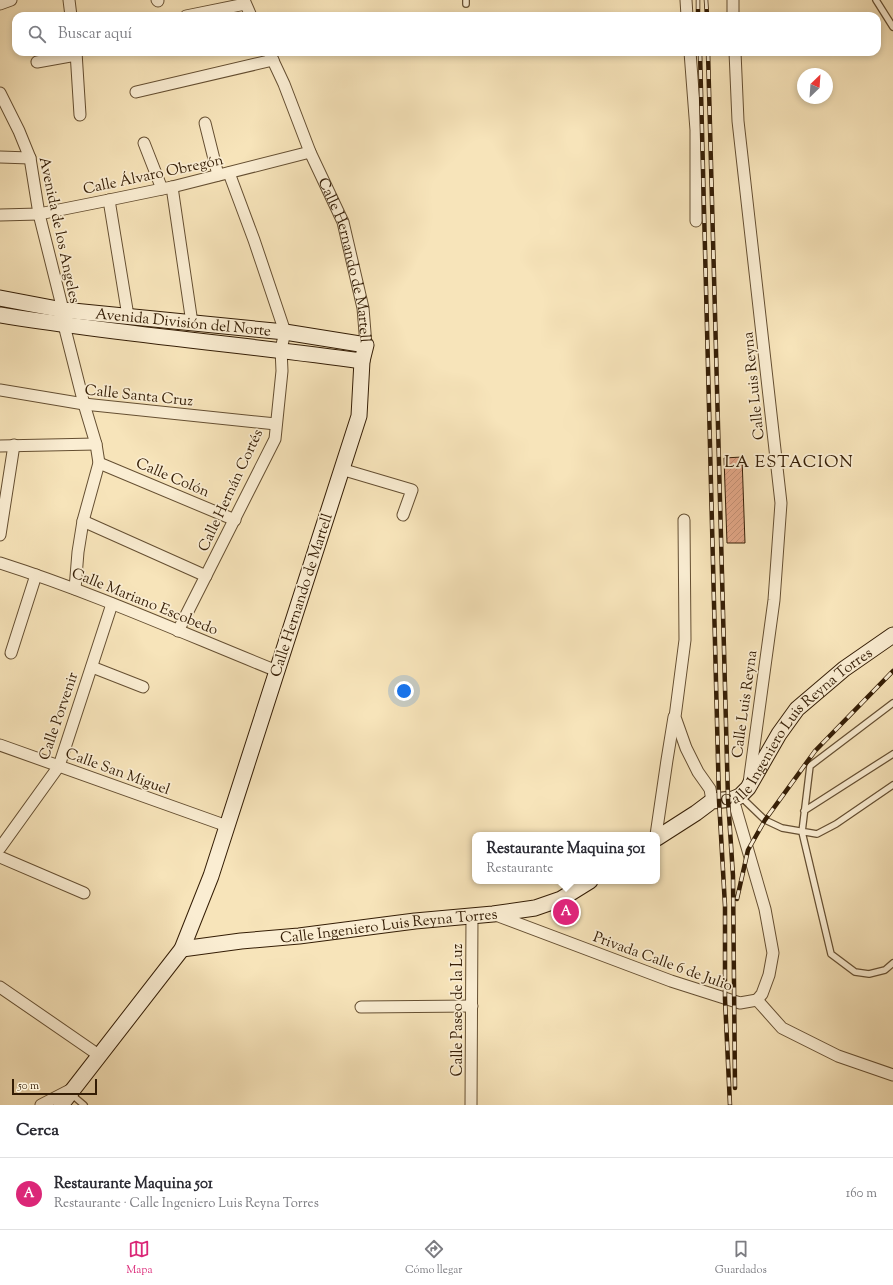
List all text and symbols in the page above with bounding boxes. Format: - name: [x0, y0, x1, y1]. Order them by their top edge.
- search box: [12, 12, 881, 56]
- icon: search: [26, 23, 48, 45]
- text: Buscar aquí: [58, 24, 132, 45]
- north arrow: [797, 68, 833, 104]
- street label: Calle Álvaro Obregón: [81, 149, 226, 201]
- street label: Avenida de los Angeles: [33, 155, 84, 306]
- street label: Calle Hernando de Martell: [312, 175, 375, 344]
- street label: Avenida División del Norte: [94, 304, 272, 343]
- street label: Calle Luis Reyna: [738, 331, 771, 441]
- street label: Calle Santa Cruz: [84, 380, 194, 413]
- street label: Calle Hernán Cortés: [194, 426, 269, 555]
- district label: LA ESTACION: [724, 451, 854, 475]
- street label: Calle Colón: [132, 453, 213, 503]
- street label: Calle Hernando de Martell: [266, 511, 339, 680]
- street label: Calle Mariano Escobedo: [68, 563, 221, 641]
- street label: Calle Ingeniero Luis Reyna Torres: [720, 643, 877, 812]
- street label: Calle Luis Reyna: [728, 649, 763, 759]
- street label: Calle Porvenir: [35, 669, 84, 763]
- your location: [394, 681, 414, 701]
- street label: Calle San Miguel: [62, 744, 173, 801]
- popup: [472, 832, 660, 884]
- text: Restaurante Maquina 501: [487, 839, 645, 860]
- text: Restaurante: [487, 860, 553, 878]
- pin: A: [553, 897, 579, 927]
- street label: Calle Ingeniero Luis Reyna Torres: [279, 904, 499, 950]
- street label: Privada Calle 6 de Julio: [590, 927, 735, 997]
- street label: Calle Paseo de la Luz: [448, 943, 469, 1076]
- scale bar: [12, 1077, 97, 1096]
- text: 50 m: [18, 1078, 39, 1094]
- text: Cerca: [16, 1119, 59, 1143]
- text: Restaurante Maquina 501: [54, 1174, 213, 1195]
- text: A: [24, 1185, 34, 1203]
- text: 160 m: [846, 1185, 877, 1203]
- text: Restaurante · Calle Ingeniero Luis Reyna Torres: [54, 1195, 319, 1213]
- tab: Mapa: [126, 1238, 152, 1278]
- tab: Cómo llegar: [405, 1238, 462, 1278]
- tab: Guardados: [715, 1238, 767, 1278]

